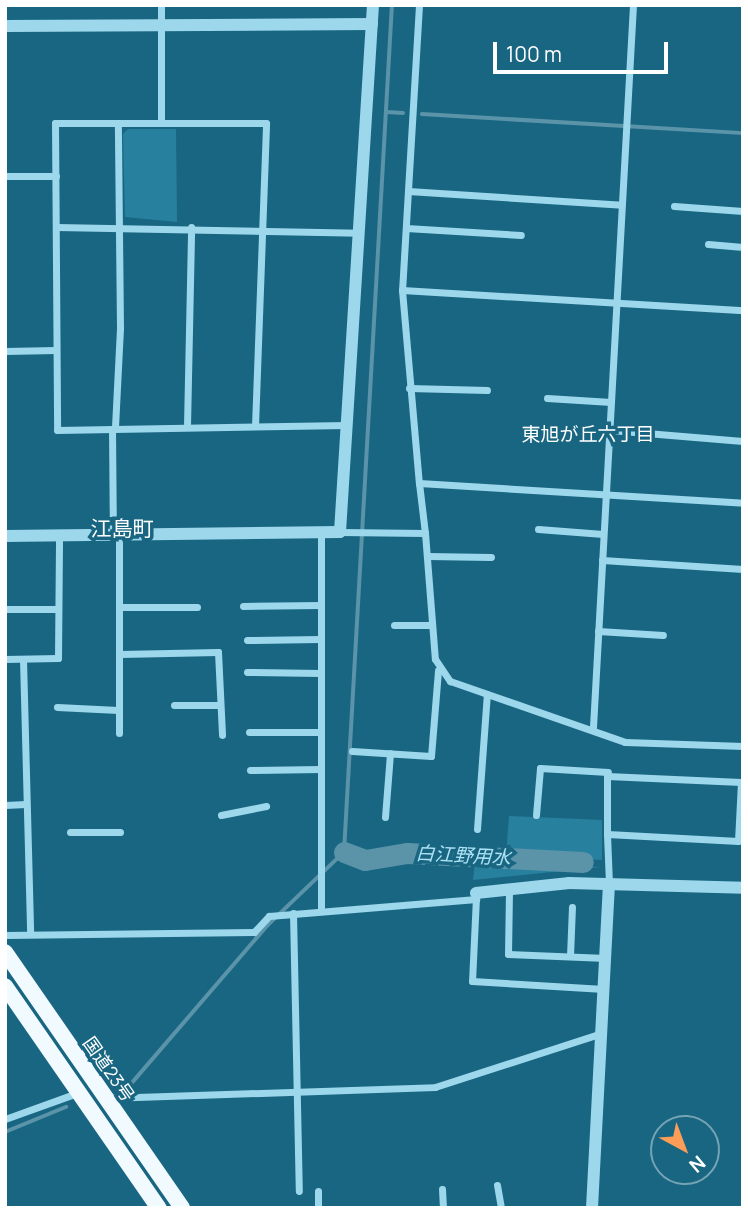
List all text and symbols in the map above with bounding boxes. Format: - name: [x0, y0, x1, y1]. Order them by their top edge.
- scale bar: [496, 28, 671, 72]
- text: 100 m: [506, 40, 562, 68]
- district label: 東旭が丘六丁目: [522, 424, 654, 446]
- district label: 江島町: [91, 515, 153, 541]
- water label: 白江野用水: [415, 842, 511, 870]
- street label: 国道23号: [79, 1032, 139, 1106]
- north arrow: [650, 1115, 720, 1185]
- text: N: [684, 1150, 711, 1179]

